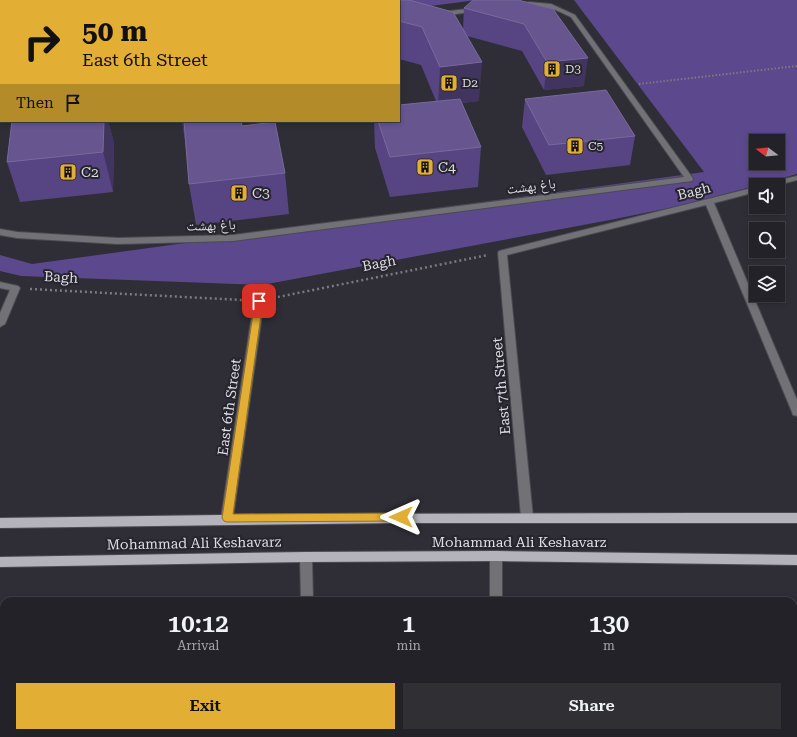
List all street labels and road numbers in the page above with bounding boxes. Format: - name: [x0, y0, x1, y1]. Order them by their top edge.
- street label: باغ بهشت: [506, 175, 557, 199]
- street label: Bagh: [676, 179, 712, 203]
- street label: باغ بهشت: [186, 216, 236, 236]
- street label: Bagh: [361, 252, 397, 274]
- street label: Bagh: [44, 268, 78, 286]
- street label: East 7th Street: [489, 337, 513, 435]
- street label: East 6th Street: [214, 357, 244, 457]
- street label: Mohammad Ali Keshavarz: [107, 533, 282, 553]
- street label: Mohammad Ali Keshavarz: [432, 534, 607, 550]

